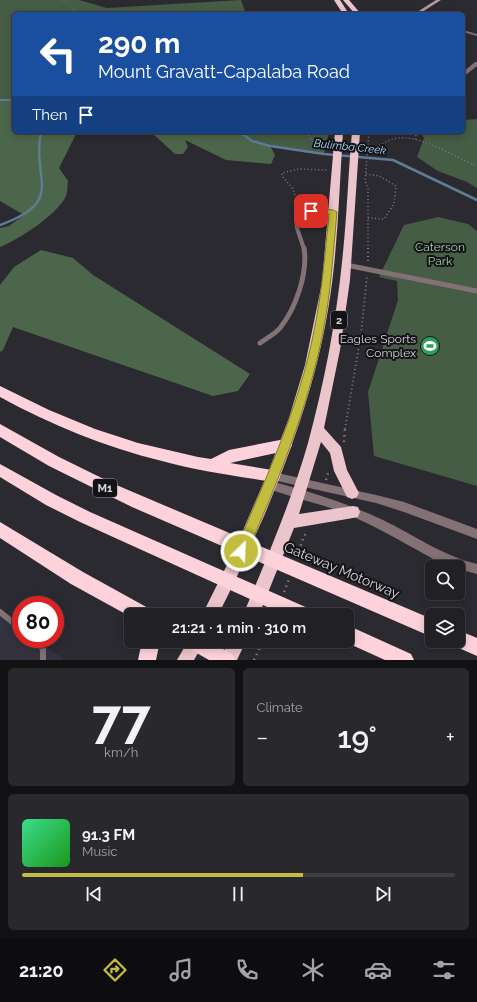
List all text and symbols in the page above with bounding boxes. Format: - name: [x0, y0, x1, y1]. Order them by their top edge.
- text: 290 m: [98, 27, 180, 60]
- icon: left: [32, 28, 84, 80]
- text: Mount Gravatt-Capalaba Road: [98, 61, 350, 82]
- icon: arrive: [75, 104, 97, 126]
- text: Then: [32, 106, 67, 124]
- water label: Bulimba Creek: [313, 137, 387, 157]
- pin: [294, 194, 328, 228]
- icon: arrive: [300, 200, 322, 222]
- park label: Caterson Park: [415, 240, 465, 268]
- road number: 2: [331, 311, 347, 329]
- place label: Eagles Sports Complex: [340, 332, 416, 360]
- sports icon: Eagles Sports Complex: [419, 335, 441, 357]
- road number: M1: [93, 479, 117, 497]
- position arrow: [220, 530, 262, 572]
- street label: Gateway Motorway: [282, 538, 403, 602]
- map controls: [425, 560, 465, 648]
- button: search: [425, 560, 465, 600]
- speed limit sign: 80: [12, 596, 64, 648]
- button: layers: [425, 608, 465, 648]
- text: 21:21 · 1 min · 310 m: [172, 619, 306, 637]
- text: 77: [92, 688, 151, 749]
- text: Climate: [257, 700, 303, 715]
- text: 19°: [337, 720, 377, 755]
- text: −: [257, 724, 268, 750]
- text: +: [446, 724, 455, 750]
- text: km/h: [104, 745, 138, 760]
- text: 91.3 FM: [82, 826, 135, 844]
- text: Music: [82, 844, 117, 859]
- icon: previous: [83, 883, 105, 905]
- icon: pause: [227, 883, 249, 905]
- icon: next: [372, 883, 394, 905]
- icon: directions: [101, 956, 129, 984]
- icon: music: [167, 956, 195, 984]
- icon: phone: [233, 956, 261, 984]
- icon: climate: [299, 956, 327, 984]
- icon: car: [364, 956, 392, 984]
- icon: filters: [430, 956, 458, 984]
- text: 21:20: [19, 960, 64, 981]

